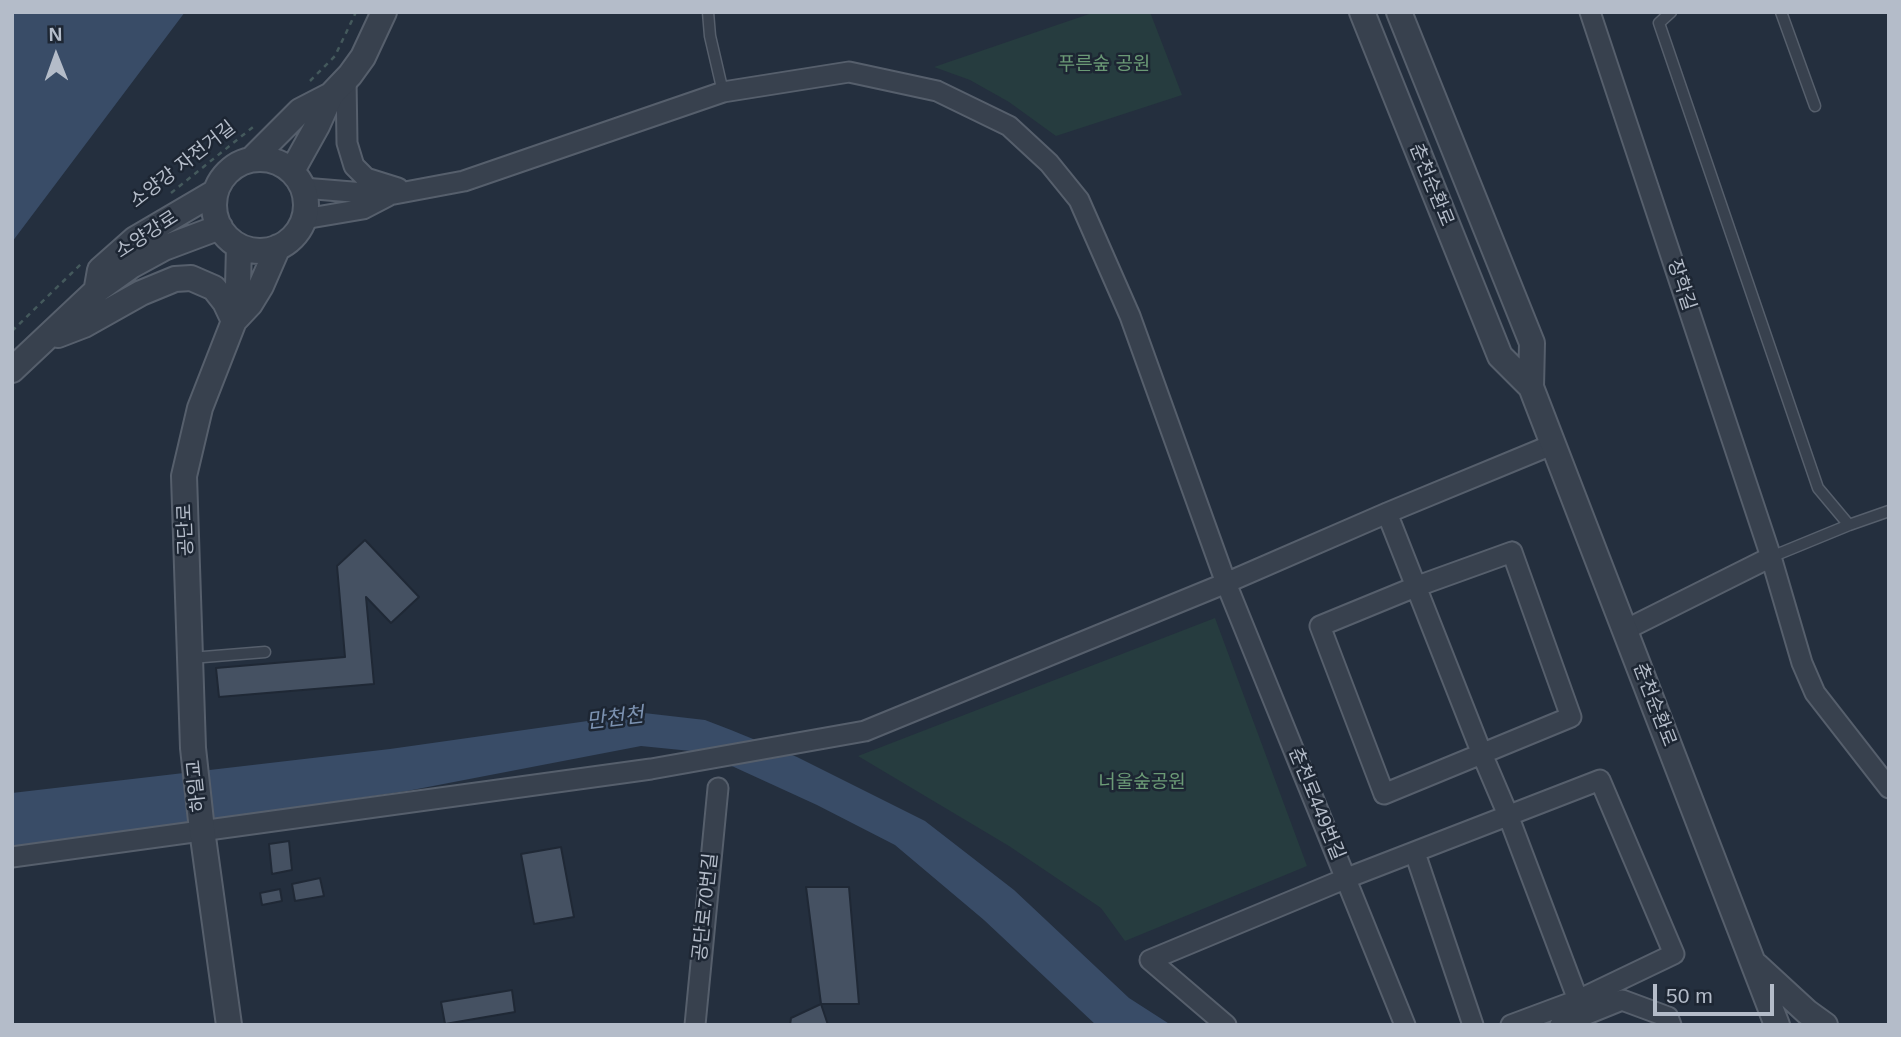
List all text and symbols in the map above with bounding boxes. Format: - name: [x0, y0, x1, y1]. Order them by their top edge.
- north arrow: [21, 21, 91, 91]
- text: N: [49, 24, 63, 45]
- park label: 푸른숲 공원: [1058, 54, 1150, 76]
- street label: 소양강 자전거길: [126, 117, 240, 213]
- street label: 춘천순환로: [1404, 140, 1458, 230]
- street label: 소양강로: [111, 206, 183, 264]
- street label: 장학길: [1662, 257, 1700, 313]
- street label: 공단로: [174, 503, 198, 557]
- street label: 춘천순환로: [1628, 660, 1680, 750]
- water label: 만천천: [585, 703, 645, 735]
- street label: 춘천로449번길: [1283, 745, 1349, 863]
- street label: 하일교: [183, 759, 211, 813]
- park label: 너울숲공원: [1098, 772, 1186, 794]
- street label: 공단로70번길: [689, 852, 723, 962]
- scale bar: [1656, 970, 1777, 1014]
- text: 50 m: [1666, 984, 1713, 1007]

